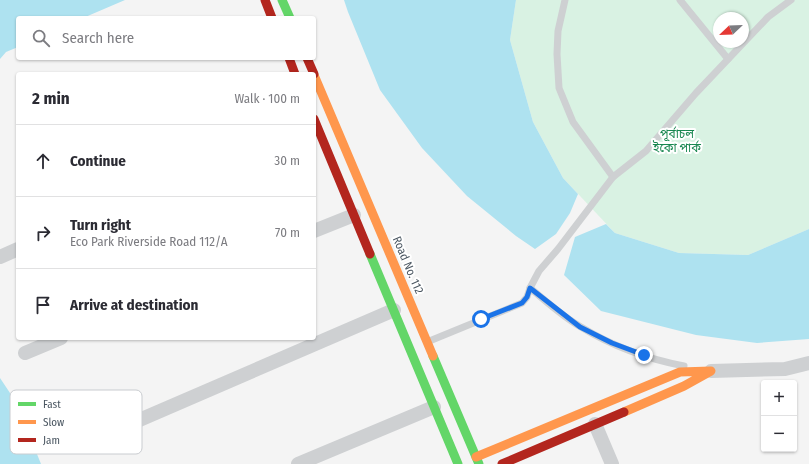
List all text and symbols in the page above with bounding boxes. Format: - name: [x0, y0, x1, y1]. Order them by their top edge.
- north arrow: [713, 12, 749, 48]
- search box: [16, 16, 316, 60]
- icon: search: [30, 27, 52, 49]
- text: Search here: [62, 29, 134, 47]
- text: 2 min: [32, 88, 70, 109]
- text: Walk · 100 m: [234, 91, 300, 106]
- park label: পূর্বাচল ইকো পার্ক: [652, 126, 701, 155]
- icon: ahead: [32, 150, 54, 172]
- text: Continue: [70, 152, 126, 170]
- text: 30 m: [274, 153, 300, 168]
- text: Turn right: [70, 216, 131, 234]
- icon: right: [32, 222, 54, 244]
- text: 70 m: [275, 225, 300, 240]
- text: Eco Park Riverside Road 112/A: [70, 234, 228, 249]
- street label: Road No. 112: [390, 234, 426, 296]
- icon: arrive: [32, 294, 54, 316]
- text: Arrive at destination: [70, 296, 198, 314]
- route start: [472, 310, 490, 328]
- route end: [635, 346, 653, 364]
- map controls: [761, 380, 797, 452]
- button: +: [761, 380, 797, 416]
- legend: [10, 390, 142, 454]
- text: Fast: [43, 398, 61, 411]
- text: Slow: [43, 416, 64, 429]
- button: −: [761, 416, 797, 452]
- text: Jam: [43, 434, 60, 447]

